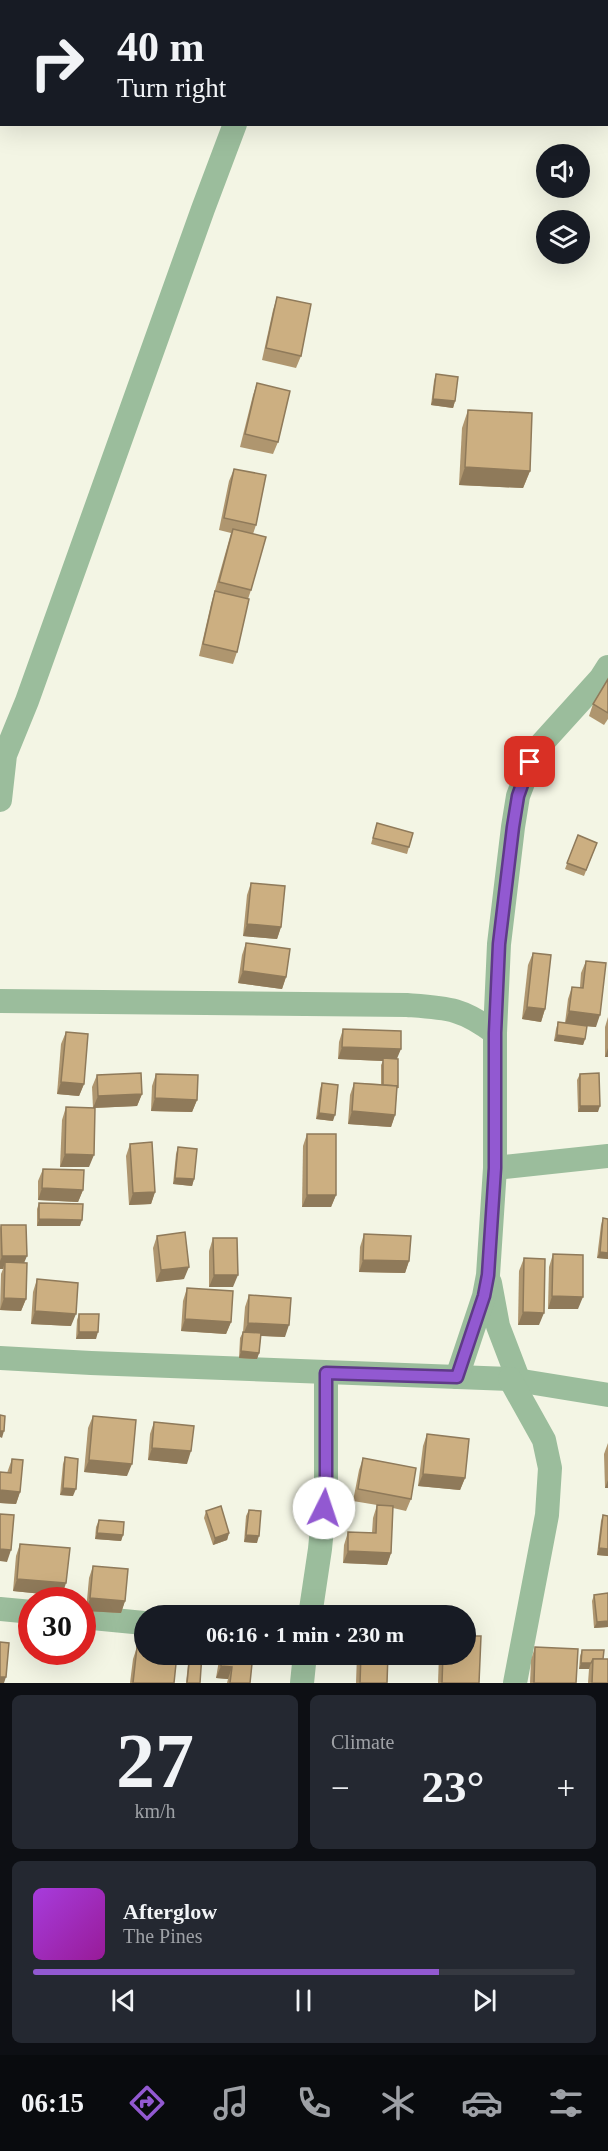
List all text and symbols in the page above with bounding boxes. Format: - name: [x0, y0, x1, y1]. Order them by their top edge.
- icon: right: [18, 24, 96, 102]
- text: 40 m: [117, 24, 205, 70]
- text: Turn right: [117, 73, 226, 103]
- map controls: [536, 144, 590, 264]
- button: sound: [536, 144, 590, 198]
- button: layers: [536, 210, 590, 264]
- pin: [504, 736, 555, 787]
- icon: arrive: [513, 745, 546, 778]
- position arrow: [292, 1476, 356, 1540]
- speed limit sign: 30: [18, 1587, 96, 1665]
- text: 06:16 · 1 min · 230 m: [206, 1622, 404, 1647]
- text: 27: [116, 1717, 194, 1804]
- text: Climate: [331, 1731, 394, 1753]
- text: 23°: [422, 1762, 485, 1812]
- text: −: [331, 1770, 350, 1806]
- text: +: [556, 1770, 575, 1806]
- text: km/h: [134, 1800, 176, 1822]
- text: Afterglow: [123, 1899, 217, 1924]
- text: The Pines: [123, 1925, 202, 1947]
- icon: previous: [107, 1984, 140, 2017]
- icon: pause: [287, 1984, 320, 2017]
- icon: next: [468, 1984, 501, 2017]
- icon: directions: [126, 2082, 168, 2124]
- icon: music: [210, 2082, 252, 2124]
- icon: phone: [293, 2082, 335, 2124]
- icon: climate: [377, 2082, 419, 2124]
- icon: car: [461, 2082, 503, 2124]
- icon: filters: [545, 2082, 587, 2124]
- text: 06:15: [21, 2088, 84, 2118]

